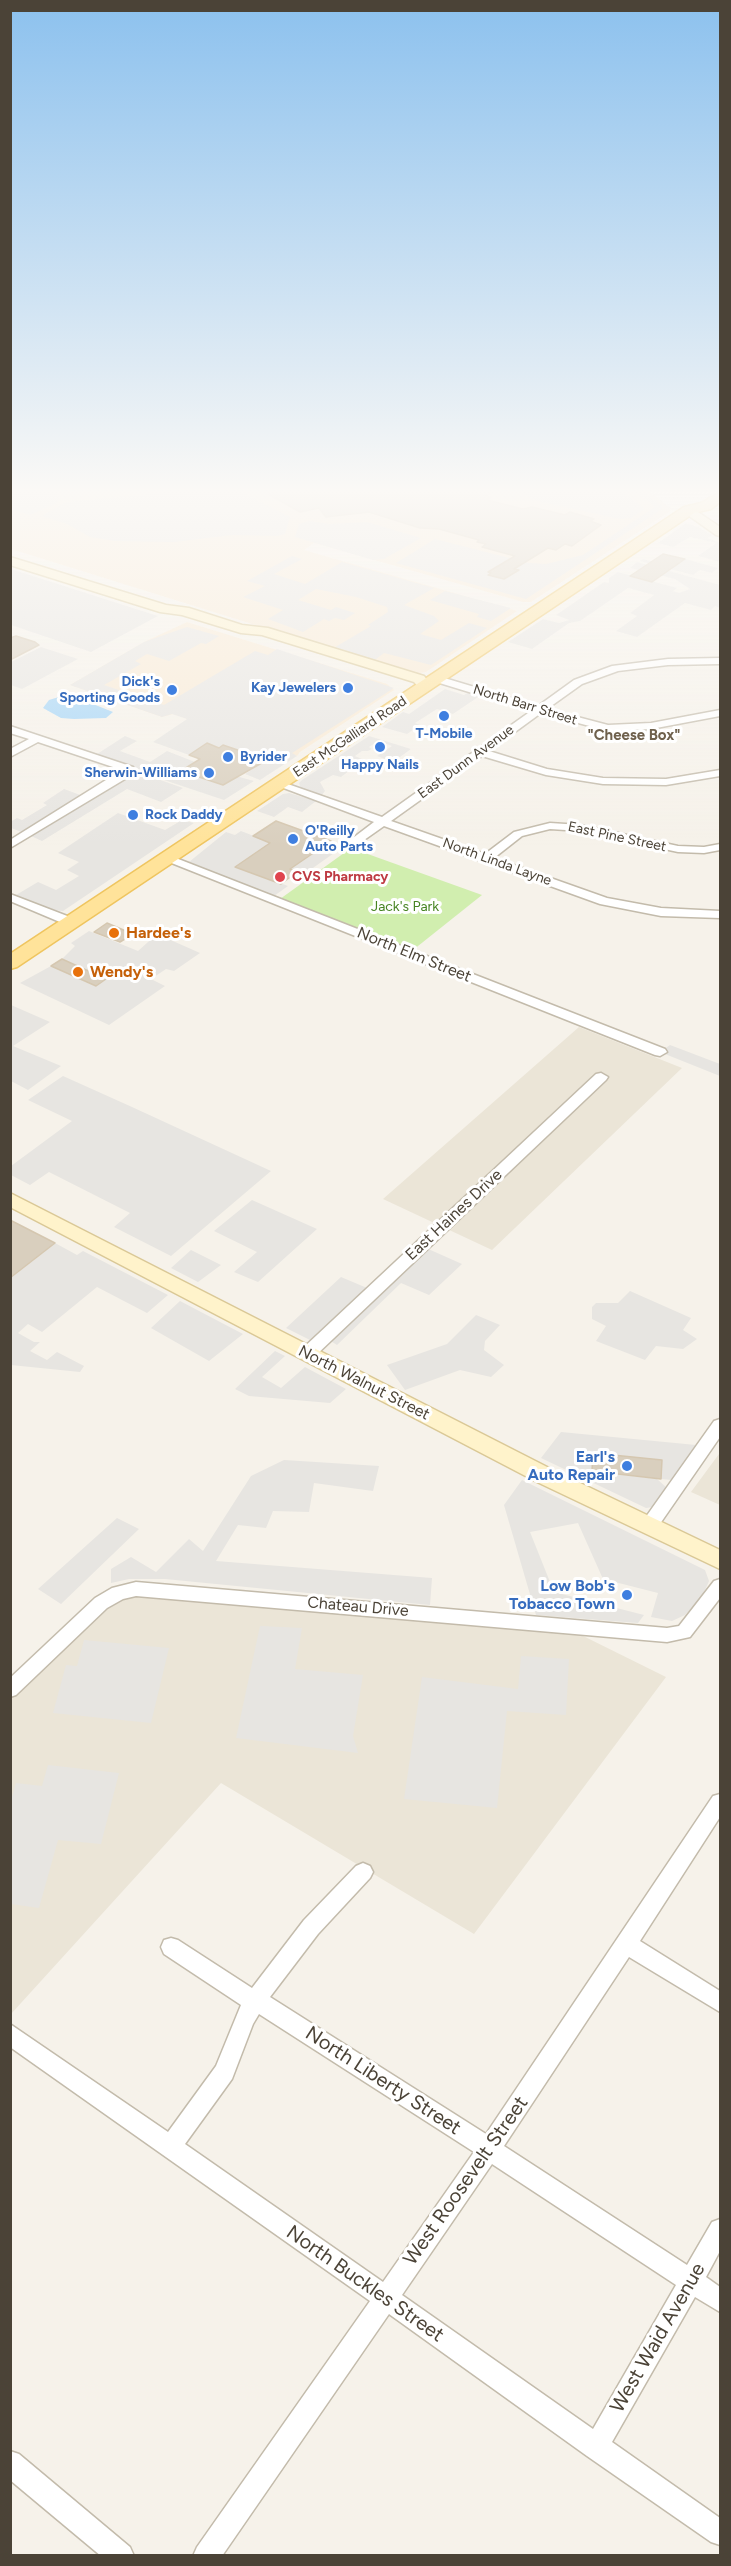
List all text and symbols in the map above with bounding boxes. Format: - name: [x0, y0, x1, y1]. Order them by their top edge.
- place label: Dick's Sporting Goods: [59, 674, 160, 706]
- place label: Kay Jewelers: [251, 680, 336, 696]
- marker: Kay Jewelers: [341, 681, 355, 695]
- street label: North Barr Street: [471, 681, 579, 729]
- marker: Dick's Sporting Goods: [165, 683, 179, 697]
- street label: East McGalliard Road: [290, 693, 410, 781]
- marker: T-Mobile: [437, 709, 451, 723]
- street label: East Dunn Avenue: [415, 722, 517, 802]
- place label: T-Mobile: [415, 726, 473, 742]
- district label: "Cheese Box": [588, 727, 680, 745]
- marker: Happy Nails: [373, 740, 387, 754]
- place label: Byrider: [240, 749, 287, 765]
- marker: Byrider: [221, 750, 235, 764]
- place label: Happy Nails: [341, 757, 419, 773]
- place label: Sherwin-Williams: [84, 765, 197, 781]
- marker: Sherwin-Williams: [202, 766, 216, 780]
- place label: Rock Daddy: [145, 807, 223, 823]
- marker: Rock Daddy: [126, 808, 140, 822]
- street label: East Pine Street: [566, 818, 668, 856]
- place label: O'Reilly Auto Parts: [305, 823, 373, 856]
- marker: O'Reilly Auto Parts: [286, 832, 300, 846]
- street label: North Linda Layne: [440, 835, 554, 889]
- place label: CVS Pharmacy: [292, 869, 388, 885]
- marker: CVS Pharmacy: [273, 870, 287, 884]
- park label: Jack's Park: [371, 899, 439, 915]
- place label: Hardee's: [126, 923, 191, 943]
- street label: North Elm Street: [354, 923, 474, 987]
- marker: Hardee's: [107, 926, 121, 940]
- place label: Wendy's: [90, 962, 153, 982]
- marker: Wendy's: [71, 965, 85, 979]
- street label: East Haines Drive: [402, 1165, 506, 1265]
- street label: North Walnut Street: [295, 1342, 433, 1424]
- place label: Earl's Auto Repair: [528, 1447, 615, 1485]
- marker: Earl's Auto Repair: [620, 1459, 634, 1473]
- place label: Low Bob's Tobacco Town: [509, 1576, 615, 1614]
- marker: Low Bob's Tobacco Town: [620, 1588, 634, 1602]
- street label: Chateau Drive: [307, 1593, 409, 1621]
- street label: North Liberty Street: [301, 2022, 465, 2140]
- street label: West Roosevelt Street: [399, 2092, 533, 2270]
- street label: North Buckles Street: [282, 2221, 448, 2347]
- street label: West Waid Avenue: [605, 2259, 711, 2417]

